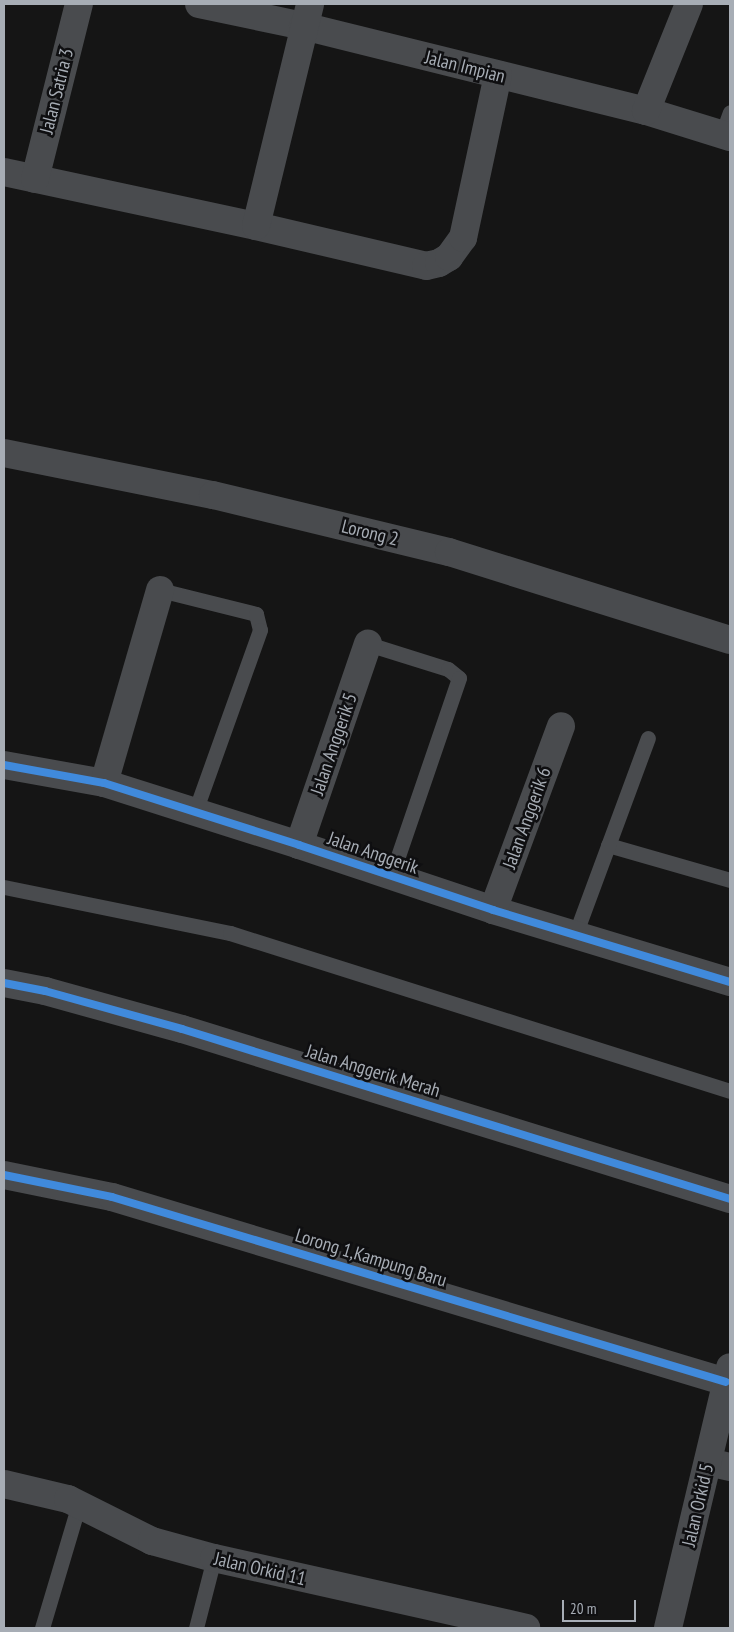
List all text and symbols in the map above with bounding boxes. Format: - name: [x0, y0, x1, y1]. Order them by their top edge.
- street label: Jalan Satria 3: [35, 46, 79, 136]
- street label: Jalan Impian: [423, 46, 507, 88]
- street label: Lorong 2: [339, 515, 401, 551]
- street label: Jalan Anggerik 5: [306, 689, 362, 799]
- street label: Jalan Anggerik 6: [498, 764, 556, 872]
- street label: Jalan Anggerik: [324, 827, 422, 879]
- street label: Jalan Anggerik Merah: [303, 1040, 443, 1102]
- street label: Lorong 1,Kampung Baru: [292, 1224, 450, 1292]
- street label: Jalan Orkid 5: [677, 1461, 719, 1549]
- street label: Jalan Orkid 11: [212, 1547, 308, 1591]
- scale bar: [564, 1590, 638, 1622]
- text: 20 m: [570, 1599, 596, 1618]

